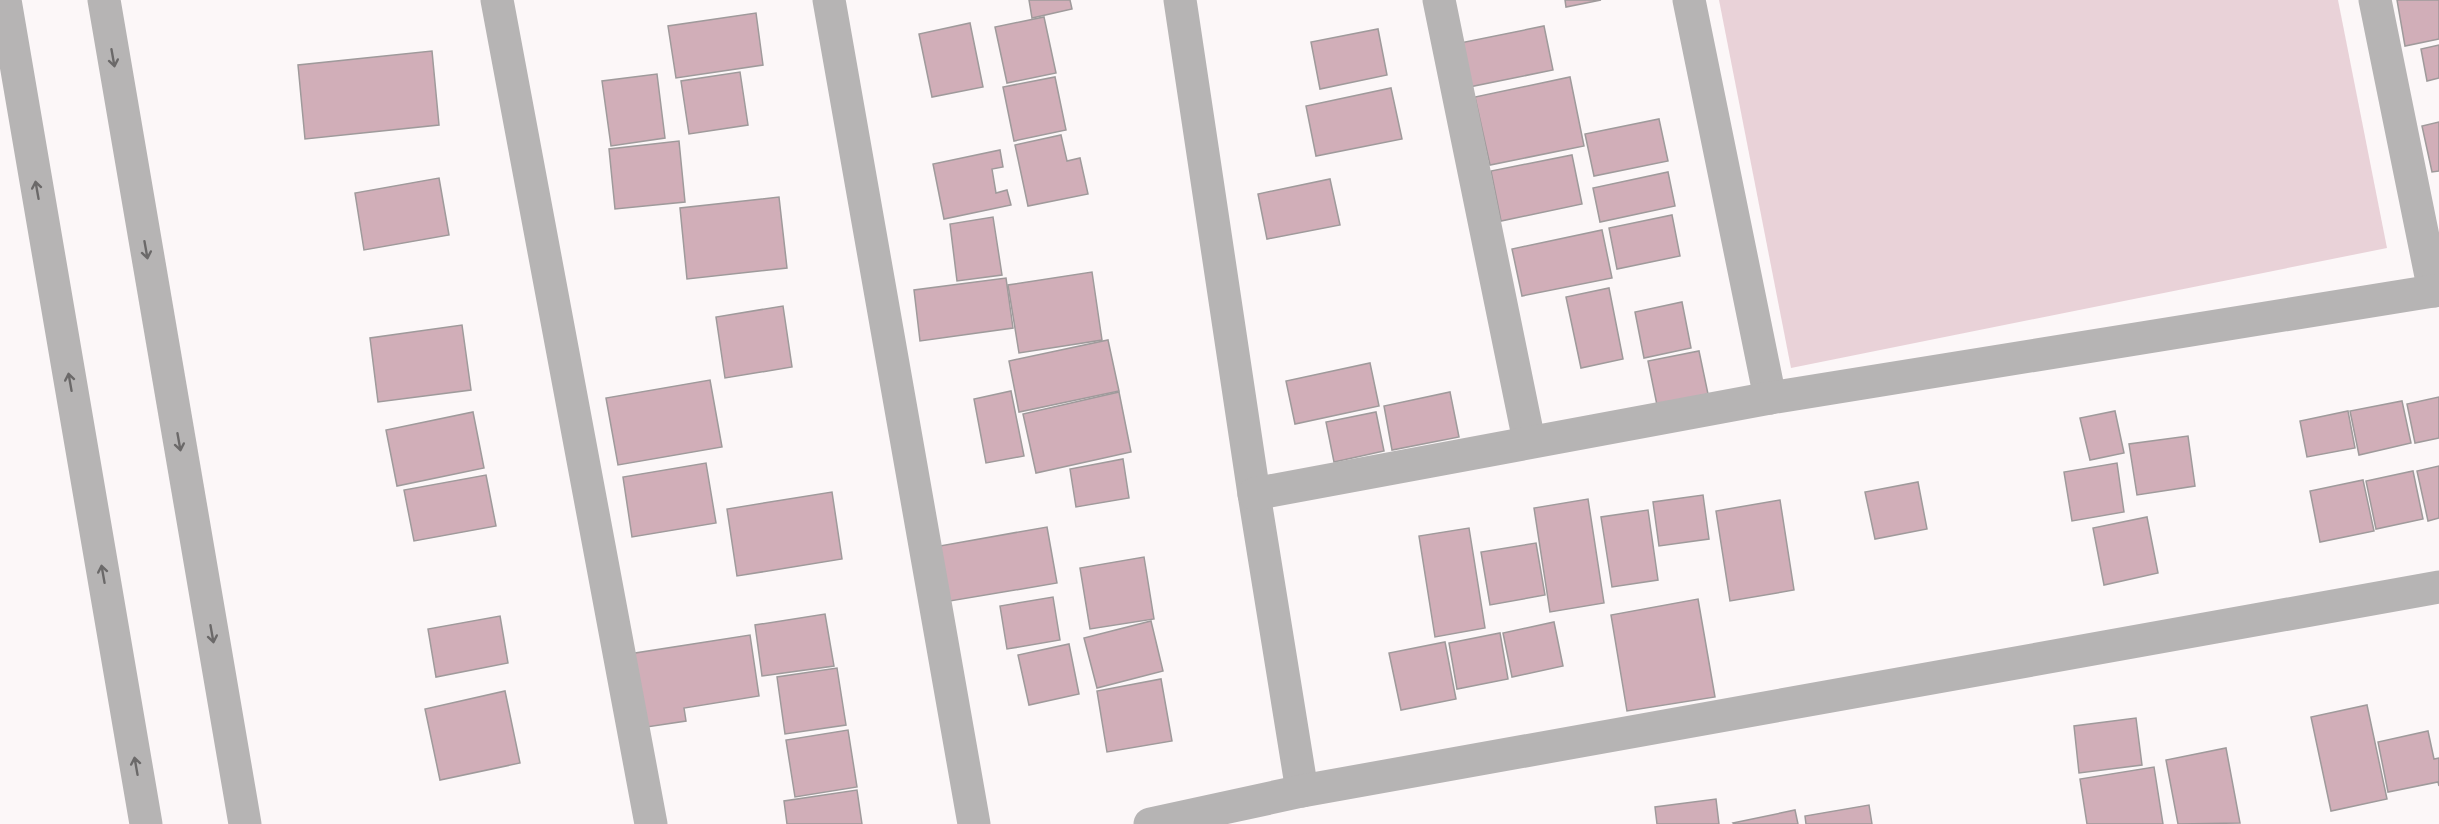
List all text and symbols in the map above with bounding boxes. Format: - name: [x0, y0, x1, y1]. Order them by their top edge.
- one-way arrow: [108, 47, 119, 67]
- one-way arrow: [31, 180, 42, 200]
- one-way arrow: [141, 239, 152, 259]
- one-way arrow: [64, 373, 75, 392]
- one-way arrow: [174, 432, 185, 451]
- one-way arrow: [97, 565, 108, 584]
- one-way arrow: [207, 624, 218, 644]
- one-way arrow: [130, 757, 141, 777]

